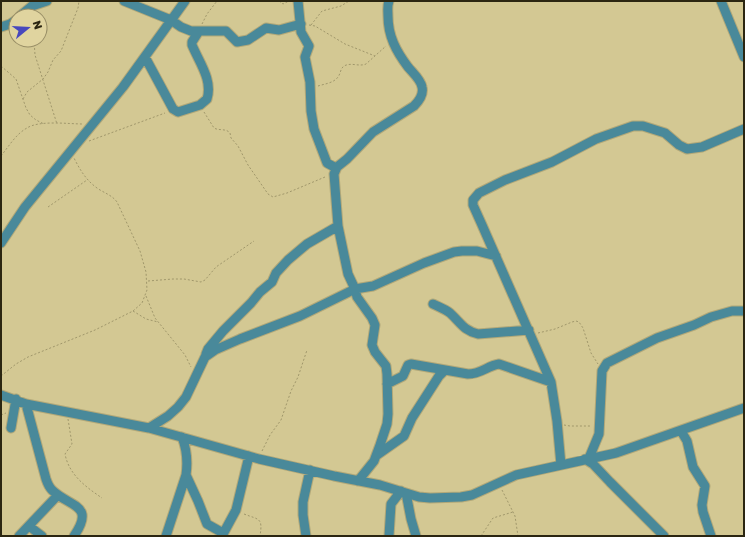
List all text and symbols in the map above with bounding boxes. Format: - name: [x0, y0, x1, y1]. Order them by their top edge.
- north arrow: [8, 8, 48, 48]
- text: N: [31, 19, 45, 31]

